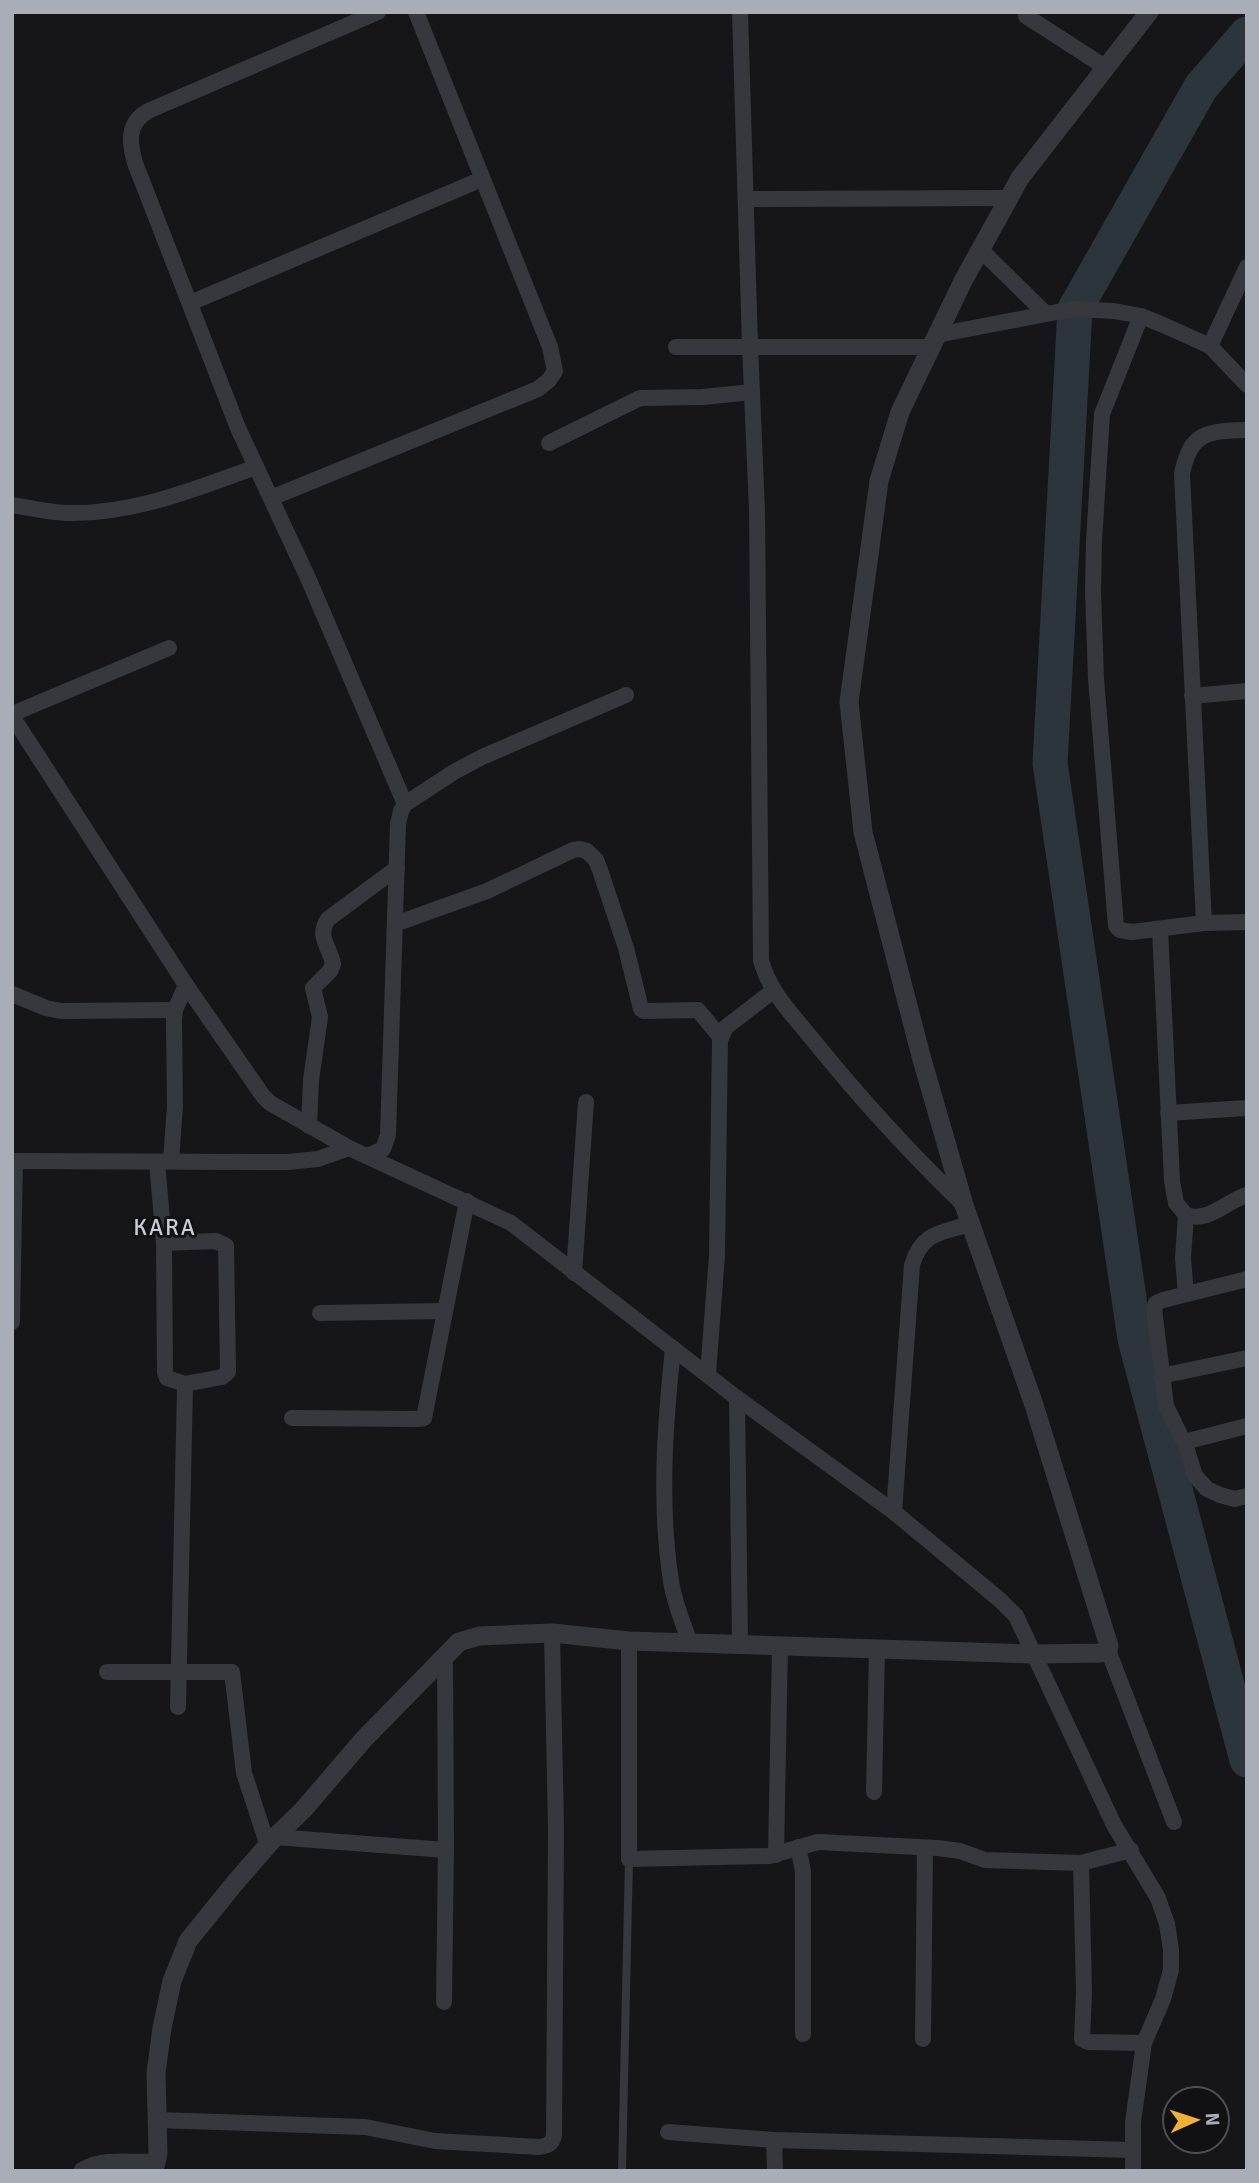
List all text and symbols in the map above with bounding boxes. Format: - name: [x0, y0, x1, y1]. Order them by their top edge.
- district label: KARA: [133, 1213, 197, 1242]
- north arrow: [1161, 2085, 1231, 2155]
- text: N: [1200, 2112, 1224, 2126]

